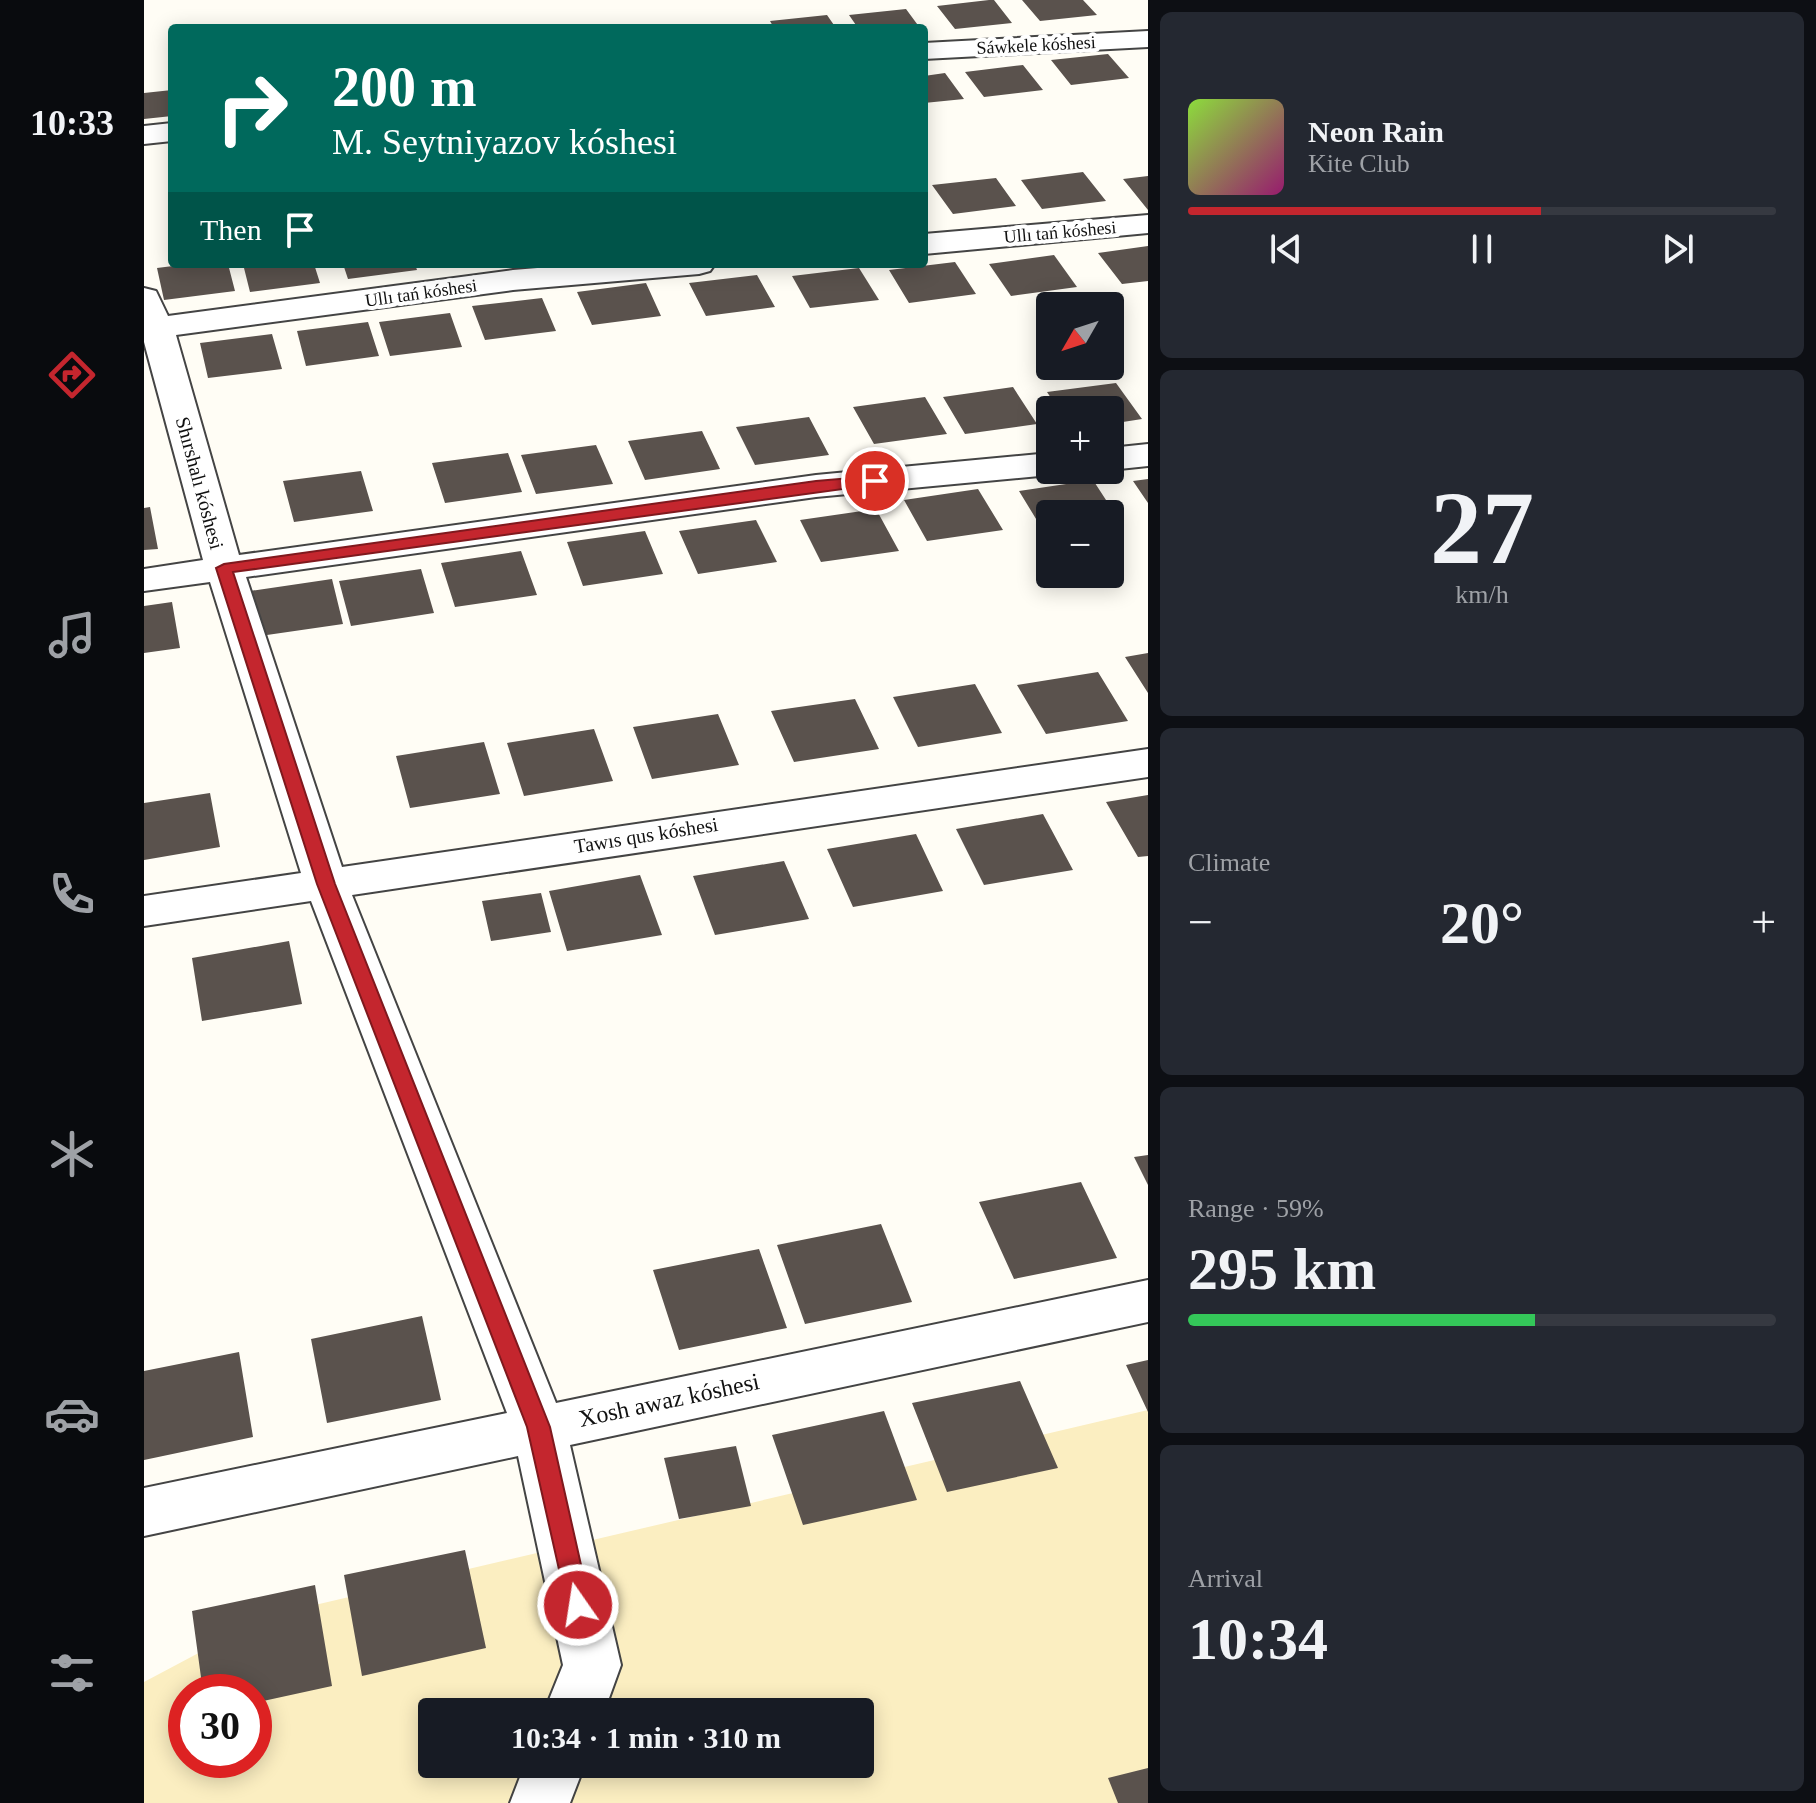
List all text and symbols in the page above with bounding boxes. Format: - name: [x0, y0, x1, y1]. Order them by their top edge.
- street label: Sáwkele kóshesi: [976, 32, 1096, 58]
- icon: right: [200, 56, 304, 160]
- text: 200 m: [332, 56, 477, 118]
- text: 10:33: [30, 103, 114, 143]
- text: Neon Rain: [1308, 115, 1444, 148]
- text: M. Seytniyazov kóshesi: [332, 122, 677, 162]
- text: Kite Club: [1308, 149, 1410, 178]
- icon: arrive: [278, 208, 322, 252]
- text: Then: [200, 213, 262, 246]
- street label: Ullı tań kóshesi: [1003, 217, 1117, 247]
- icon: previous: [1264, 227, 1308, 271]
- icon: pause: [1460, 227, 1504, 271]
- icon: next: [1656, 227, 1700, 271]
- street label: Ullı tań kóshesi: [364, 275, 478, 311]
- north arrow: [1036, 292, 1124, 380]
- map controls: [1036, 292, 1124, 588]
- icon: directions: [44, 347, 100, 403]
- button: +: [1036, 396, 1124, 484]
- street label: Shırshalı kóshesi: [172, 414, 228, 552]
- pin: [841, 447, 909, 515]
- icon: arrive: [853, 459, 897, 503]
- text: 27: [1430, 470, 1534, 585]
- button: −: [1036, 500, 1124, 588]
- text: km/h: [1455, 580, 1509, 609]
- icon: music: [44, 607, 100, 663]
- street label: Tawıs qus kóshesi: [573, 813, 720, 858]
- text: Climate: [1188, 848, 1270, 877]
- icon: phone: [44, 866, 100, 922]
- text: 20°: [1440, 890, 1524, 956]
- text: −: [1188, 898, 1213, 947]
- text: +: [1751, 898, 1776, 947]
- icon: climate: [44, 1126, 100, 1182]
- text: Range · 59%: [1188, 1194, 1324, 1223]
- text: 295 km: [1188, 1236, 1376, 1302]
- street label: Xosh awaz kóshesi: [576, 1368, 762, 1432]
- icon: car: [44, 1386, 100, 1442]
- position arrow: [536, 1563, 620, 1647]
- text: Arrival: [1188, 1564, 1263, 1593]
- text: 10:34: [1188, 1606, 1328, 1672]
- icon: filters: [44, 1645, 100, 1701]
- speed limit sign: 30: [168, 1674, 272, 1778]
- text: 10:34 · 1 min · 310 m: [511, 1721, 781, 1754]

